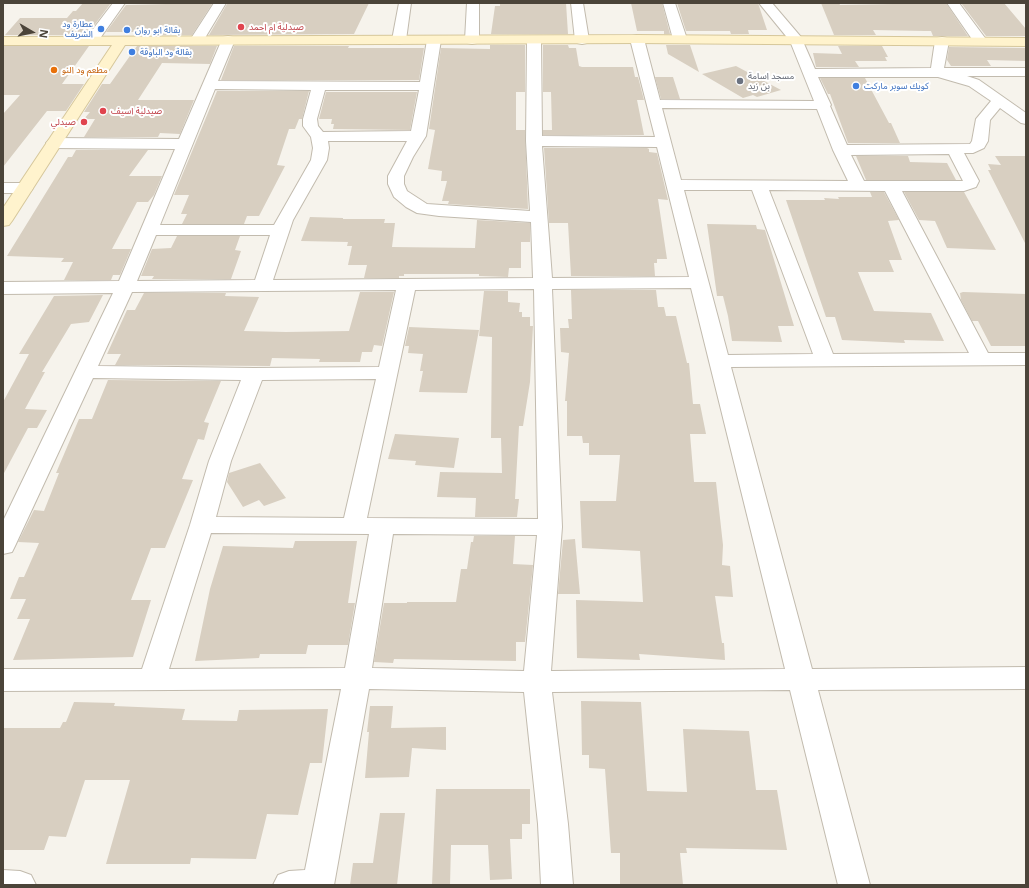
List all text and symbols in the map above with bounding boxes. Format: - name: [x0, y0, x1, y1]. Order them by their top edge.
- north arrow: [12, 12, 52, 52]
- place label: عطارة ود الشريف: [62, 19, 93, 40]
- marker: صيدلية ام احمد: [236, 22, 246, 32]
- place label: صيدلية ام احمد: [249, 22, 304, 32]
- marker: عطارة ود الشريف: [96, 24, 106, 34]
- marker: بقالة ابو روان: [122, 25, 132, 35]
- place label: بقالة ابو روان: [135, 25, 180, 35]
- text: N: [36, 28, 52, 40]
- marker: بقالة ود الباوقة: [127, 47, 137, 57]
- place label: بقالة ود الباوقة: [140, 47, 192, 57]
- marker: مطعم ود النو: [49, 65, 59, 75]
- place label: مطعم ود النو: [62, 65, 108, 75]
- place label: مسجد اسامة بن زيد: [748, 71, 794, 92]
- marker: مسجد اسامة بن زيد: [735, 76, 745, 86]
- marker: كويك سوبر ماركت: [851, 81, 861, 91]
- place label: كويك سوبر ماركت: [864, 81, 929, 91]
- marker: صيدلية اسيف: [98, 106, 108, 116]
- place label: صيدلية اسيف: [111, 106, 162, 116]
- place label: صيدلي: [51, 117, 76, 127]
- marker: صيدلي: [79, 117, 89, 127]

